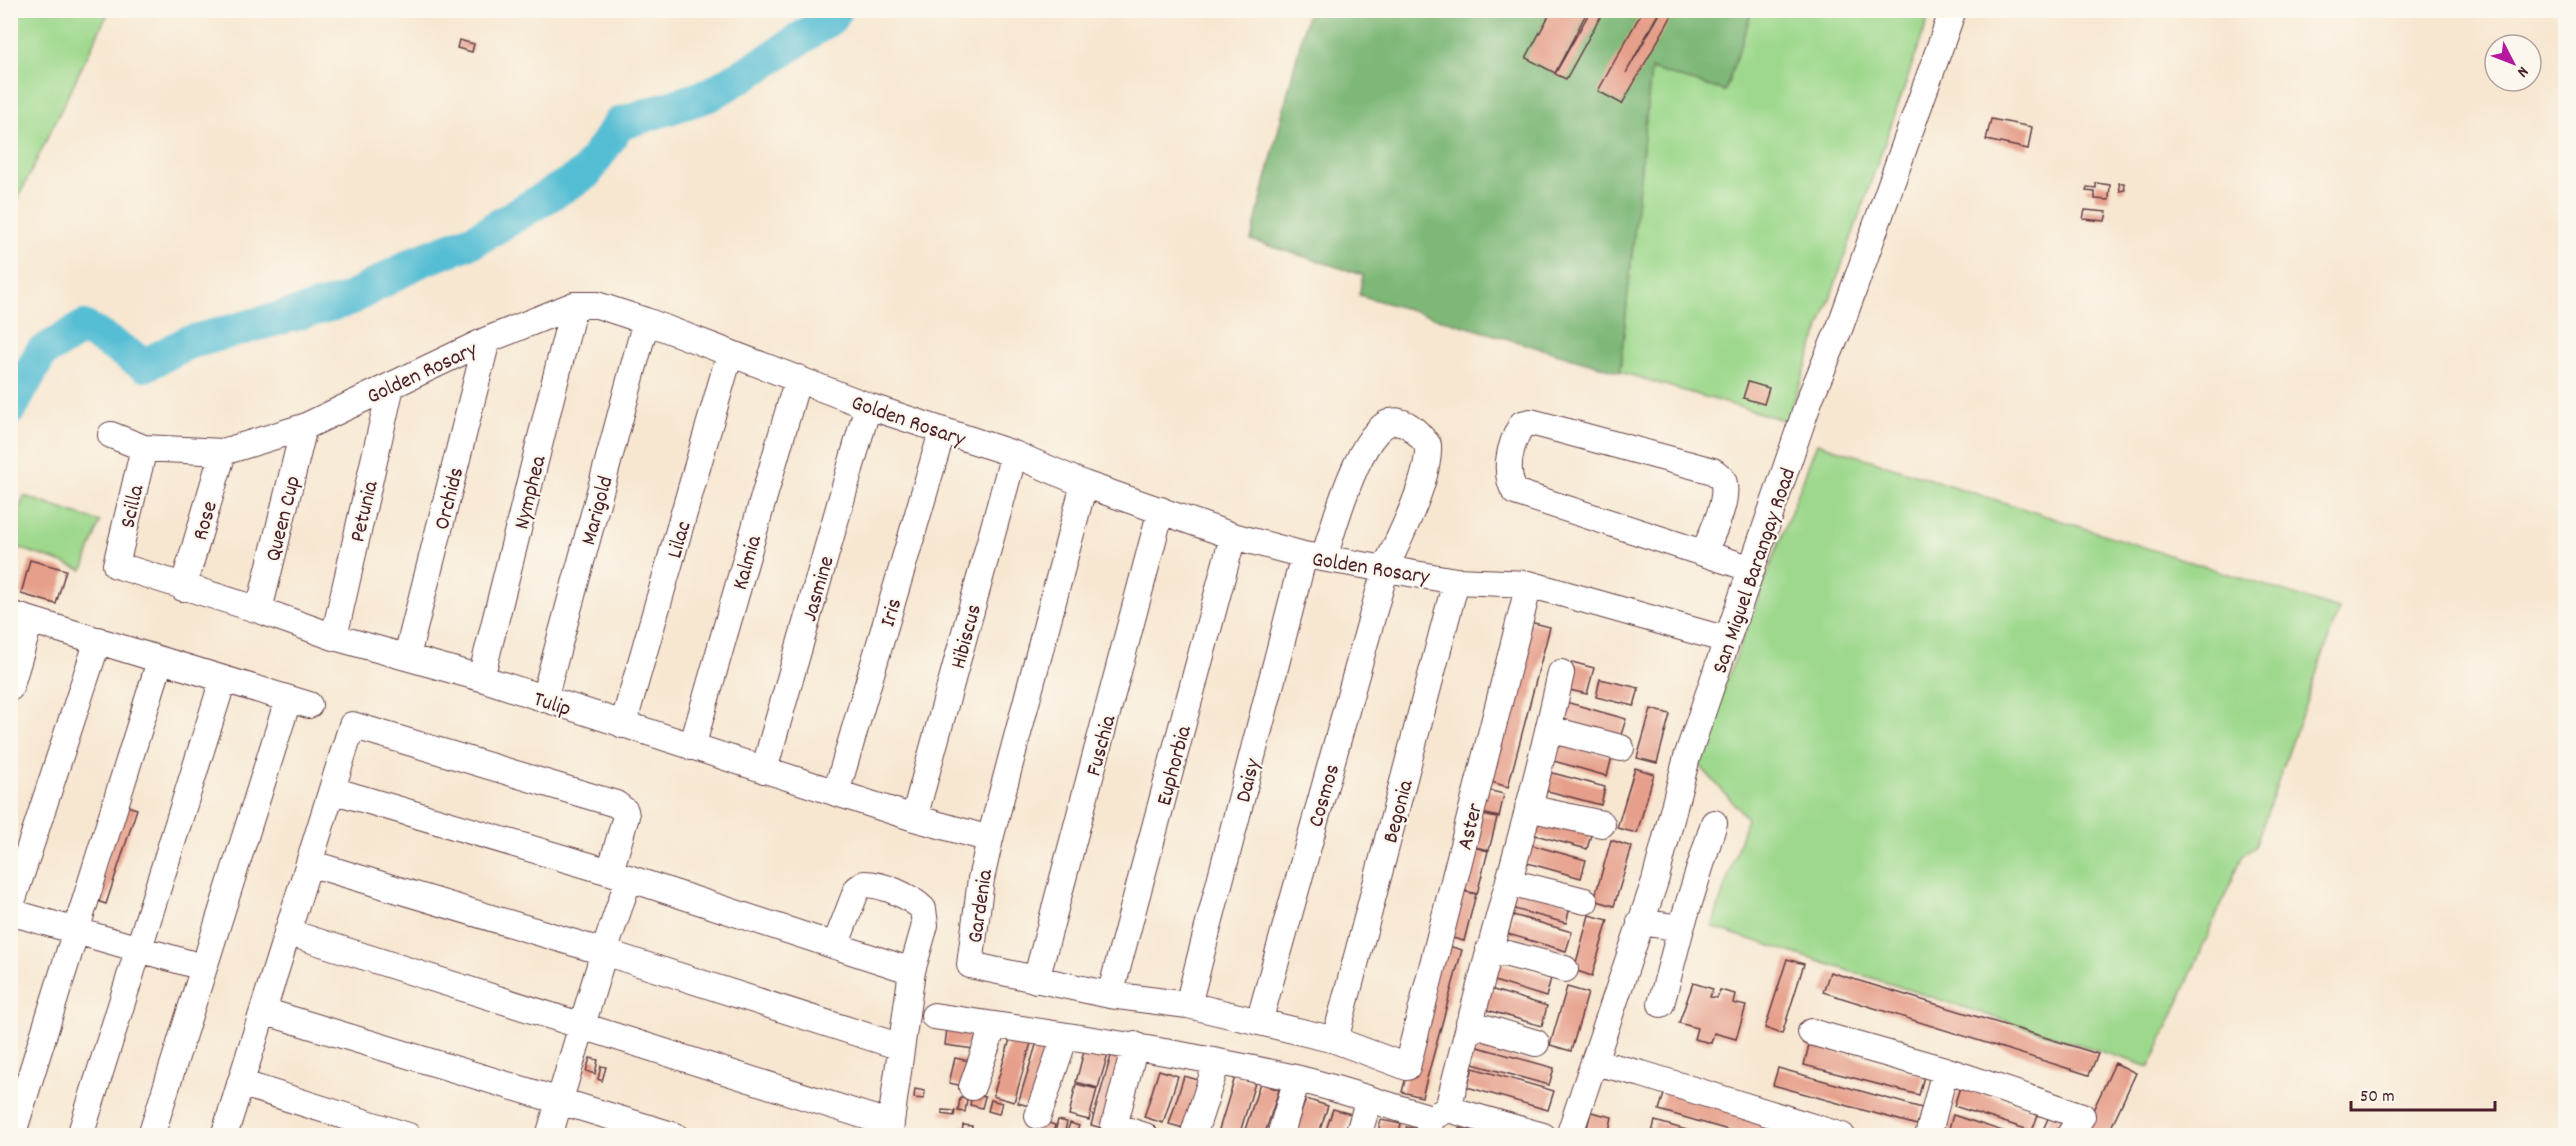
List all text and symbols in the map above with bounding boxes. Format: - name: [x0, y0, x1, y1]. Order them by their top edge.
- north arrow: [2483, 33, 2543, 93]
- text: N: [2511, 61, 2533, 82]
- street label: Golden Rosary: [362, 335, 484, 413]
- street label: Golden Rosary: [847, 388, 970, 457]
- street label: Nymphea: [507, 452, 556, 533]
- street label: Orchids: [428, 464, 473, 533]
- street label: San Miguel Barangay Road: [1706, 464, 1805, 678]
- street label: Queen Cup: [259, 473, 310, 565]
- street label: Marigold: [574, 473, 622, 549]
- street label: Petunia: [343, 478, 388, 545]
- street label: Scilla: [113, 482, 154, 531]
- street label: Rose: [186, 498, 227, 544]
- street label: Lilac: [660, 518, 700, 562]
- street label: Kalmia: [726, 532, 771, 594]
- street label: Golden Rosary: [1310, 545, 1432, 594]
- street label: Jasmine: [795, 553, 843, 625]
- street label: Iris: [874, 595, 911, 631]
- street label: Hibiscus: [944, 601, 991, 673]
- street label: Tulip: [529, 685, 575, 726]
- street label: Fuschia: [1079, 711, 1126, 780]
- street label: Euphorbia: [1150, 722, 1201, 809]
- street label: Daisy: [1229, 755, 1270, 806]
- street label: Cosmos: [1302, 761, 1349, 831]
- street label: Begonia: [1376, 776, 1423, 847]
- street label: Aster: [1451, 799, 1492, 854]
- street label: Gardenia: [961, 867, 1002, 945]
- scale bar: [2351, 1074, 2495, 1112]
- text: 50 m: [2360, 1085, 2395, 1110]

